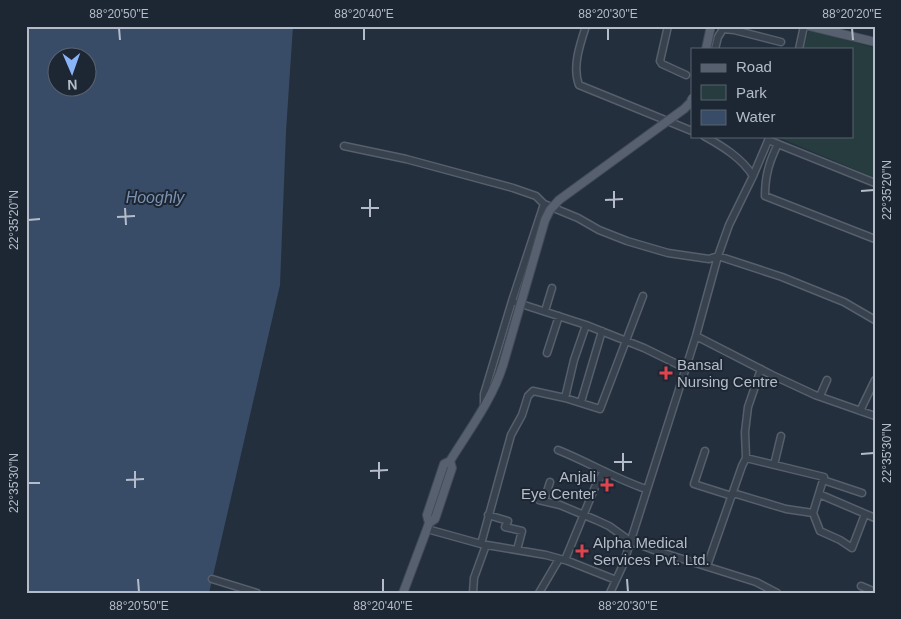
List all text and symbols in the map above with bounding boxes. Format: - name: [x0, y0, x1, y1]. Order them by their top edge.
- text: 88°20'50"E: [89, 7, 149, 21]
- text: 88°20'40"E: [334, 7, 394, 21]
- text: 88°20'30"E: [578, 7, 638, 21]
- text: 88°20'20"E: [822, 7, 882, 21]
- north arrow: [48, 48, 98, 98]
- legend: [691, 48, 854, 138]
- text: Road: [736, 58, 772, 75]
- text: N: [67, 77, 78, 93]
- text: Park: [736, 84, 767, 101]
- text: Water: [736, 108, 775, 125]
- text: 22°35'20"N: [880, 160, 894, 220]
- water label: Hooghly: [126, 189, 185, 206]
- text: 22°35'20"N: [7, 190, 21, 250]
- place label: Bansal Nursing Centre: [677, 356, 778, 390]
- marker: Bansal Nursing Centre: [659, 366, 673, 380]
- text: 22°35'30"N: [880, 423, 894, 483]
- text: 22°35'30"N: [7, 453, 21, 513]
- place label: Anjali Eye Center: [521, 468, 596, 502]
- marker: Anjali Eye Center: [600, 478, 614, 492]
- place label: Alpha Medical Services Pvt. Ltd.: [593, 534, 710, 568]
- marker: Alpha Medical Services Pvt. Ltd.: [575, 544, 589, 558]
- text: 88°20'50"E: [109, 599, 169, 613]
- text: 88°20'40"E: [353, 599, 413, 613]
- text: 88°20'30"E: [598, 599, 658, 613]

